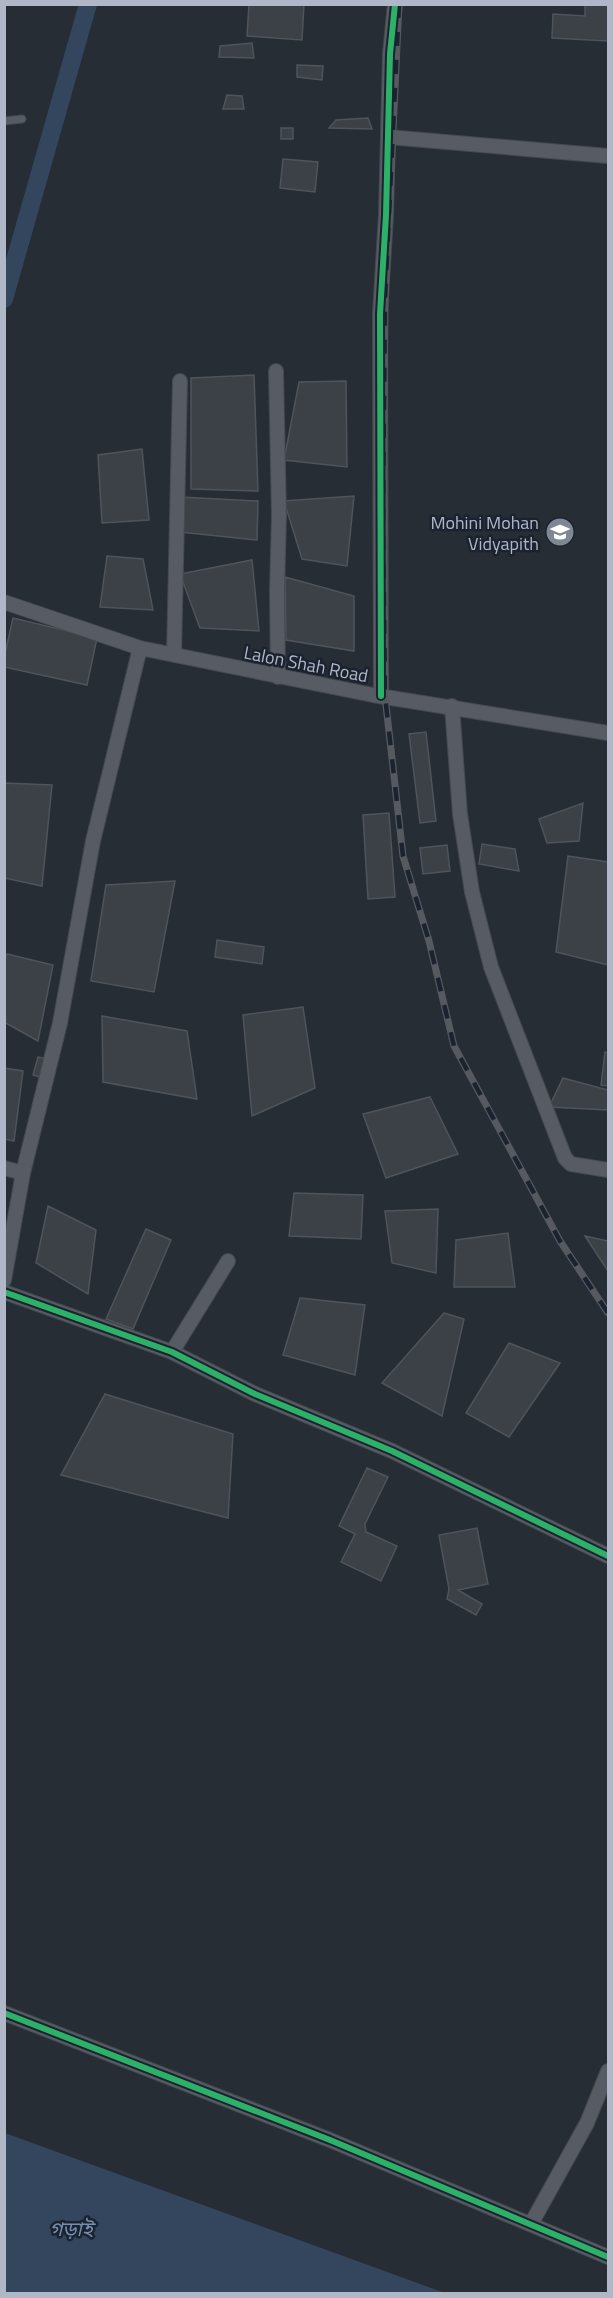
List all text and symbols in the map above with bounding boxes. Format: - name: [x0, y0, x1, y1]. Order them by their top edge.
- place label: Mohini Mohan Vidyapith: [430, 509, 539, 557]
- school or university icon: Mohini Mohan Vidyapith: [544, 516, 576, 548]
- street label: Lalon Shah Road: [242, 639, 370, 689]
- water label: গড়াই: [49, 2213, 96, 2244]

